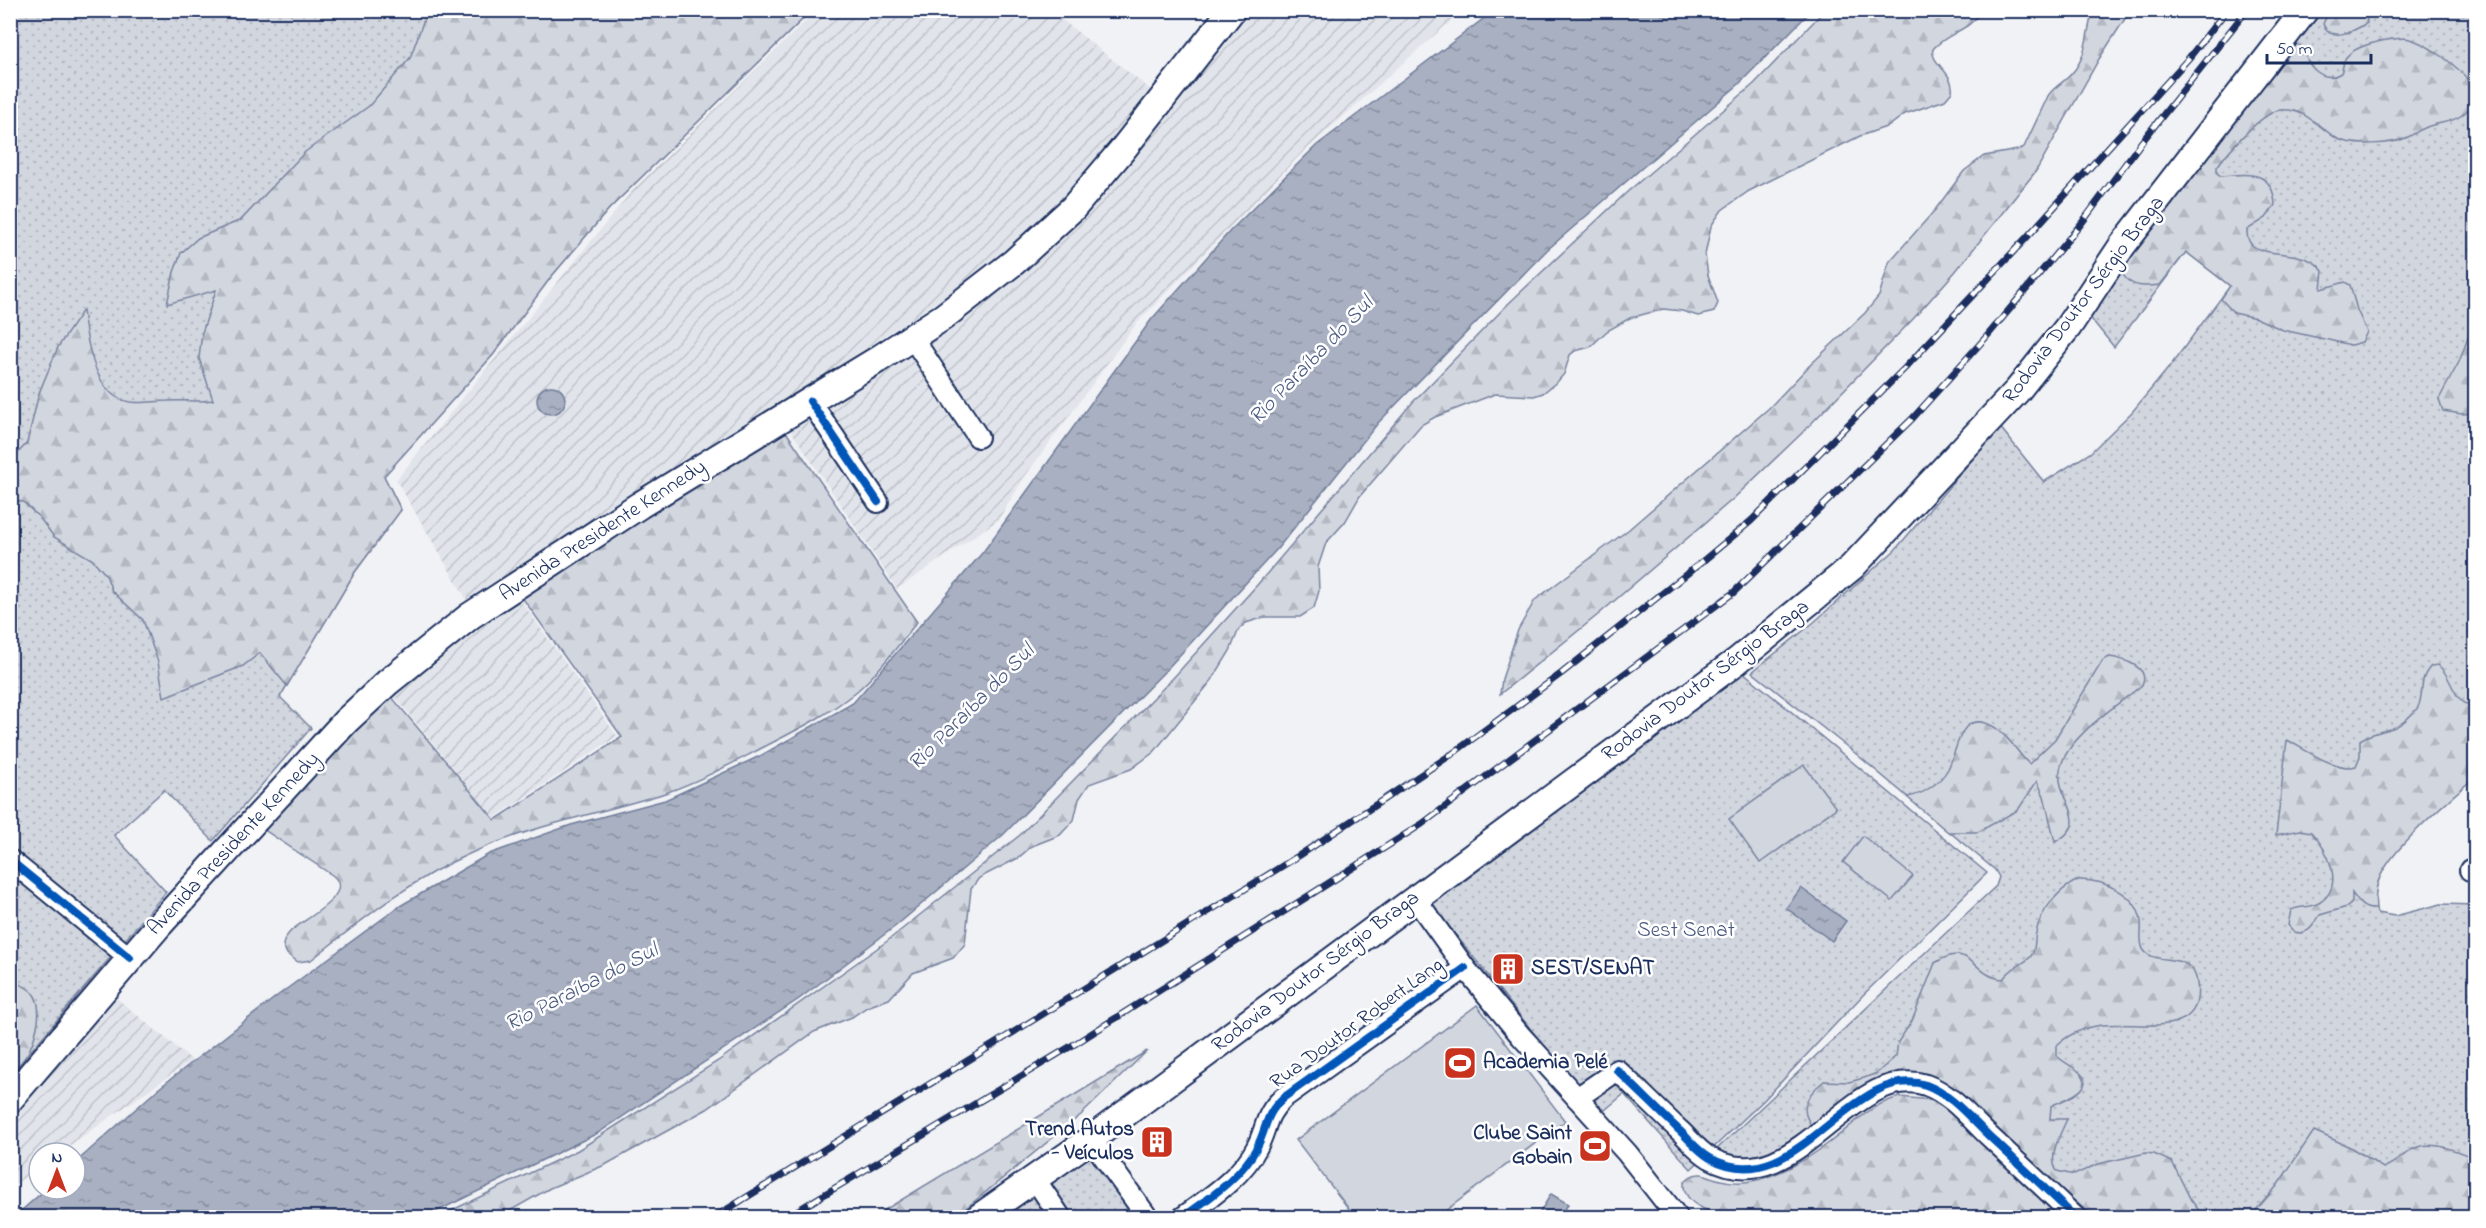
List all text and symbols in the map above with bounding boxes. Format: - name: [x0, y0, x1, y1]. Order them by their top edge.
- scale bar: [2267, 27, 2370, 65]
- text: 50 m: [2276, 37, 2313, 63]
- street label: Rodovia Doutor Sérgio Braga: [1996, 190, 2174, 411]
- water label: Rio Paraíba do Sul: [1242, 288, 1383, 432]
- street label: Avenida Presidente Kennedy: [494, 453, 713, 611]
- street label: Rodovia Doutor Sérgio Braga: [1596, 593, 1817, 771]
- water label: Rio Paraíba do Sul: [901, 636, 1044, 779]
- street label: Avenida Presidente Kennedy: [141, 746, 329, 944]
- street label: Rodovia Doutor Sérgio Braga: [1206, 884, 1427, 1062]
- park label: Sest Senat: [1637, 916, 1735, 946]
- water label: Rio Paraíba do Sul: [500, 935, 666, 1040]
- street label: Rua Doutor Robert Lang: [1264, 951, 1451, 1099]
- building icon: SEST/SENAT: [1490, 951, 1526, 987]
- place label: SEST/SENAT: [1531, 954, 1655, 984]
- sports icon: Academia Pelé: [1442, 1045, 1478, 1081]
- place label: Academia Pelé: [1483, 1048, 1608, 1078]
- place label: Trend Autos - Veículos: [1025, 1115, 1134, 1169]
- place label: Clube Saint Gobain: [1473, 1119, 1573, 1173]
- building icon: Trend Autos - Veículos: [1139, 1124, 1175, 1160]
- sports icon: Clube Saint Gobain: [1577, 1128, 1613, 1164]
- north arrow: [27, 1141, 87, 1201]
- text: N: [52, 1146, 63, 1170]

